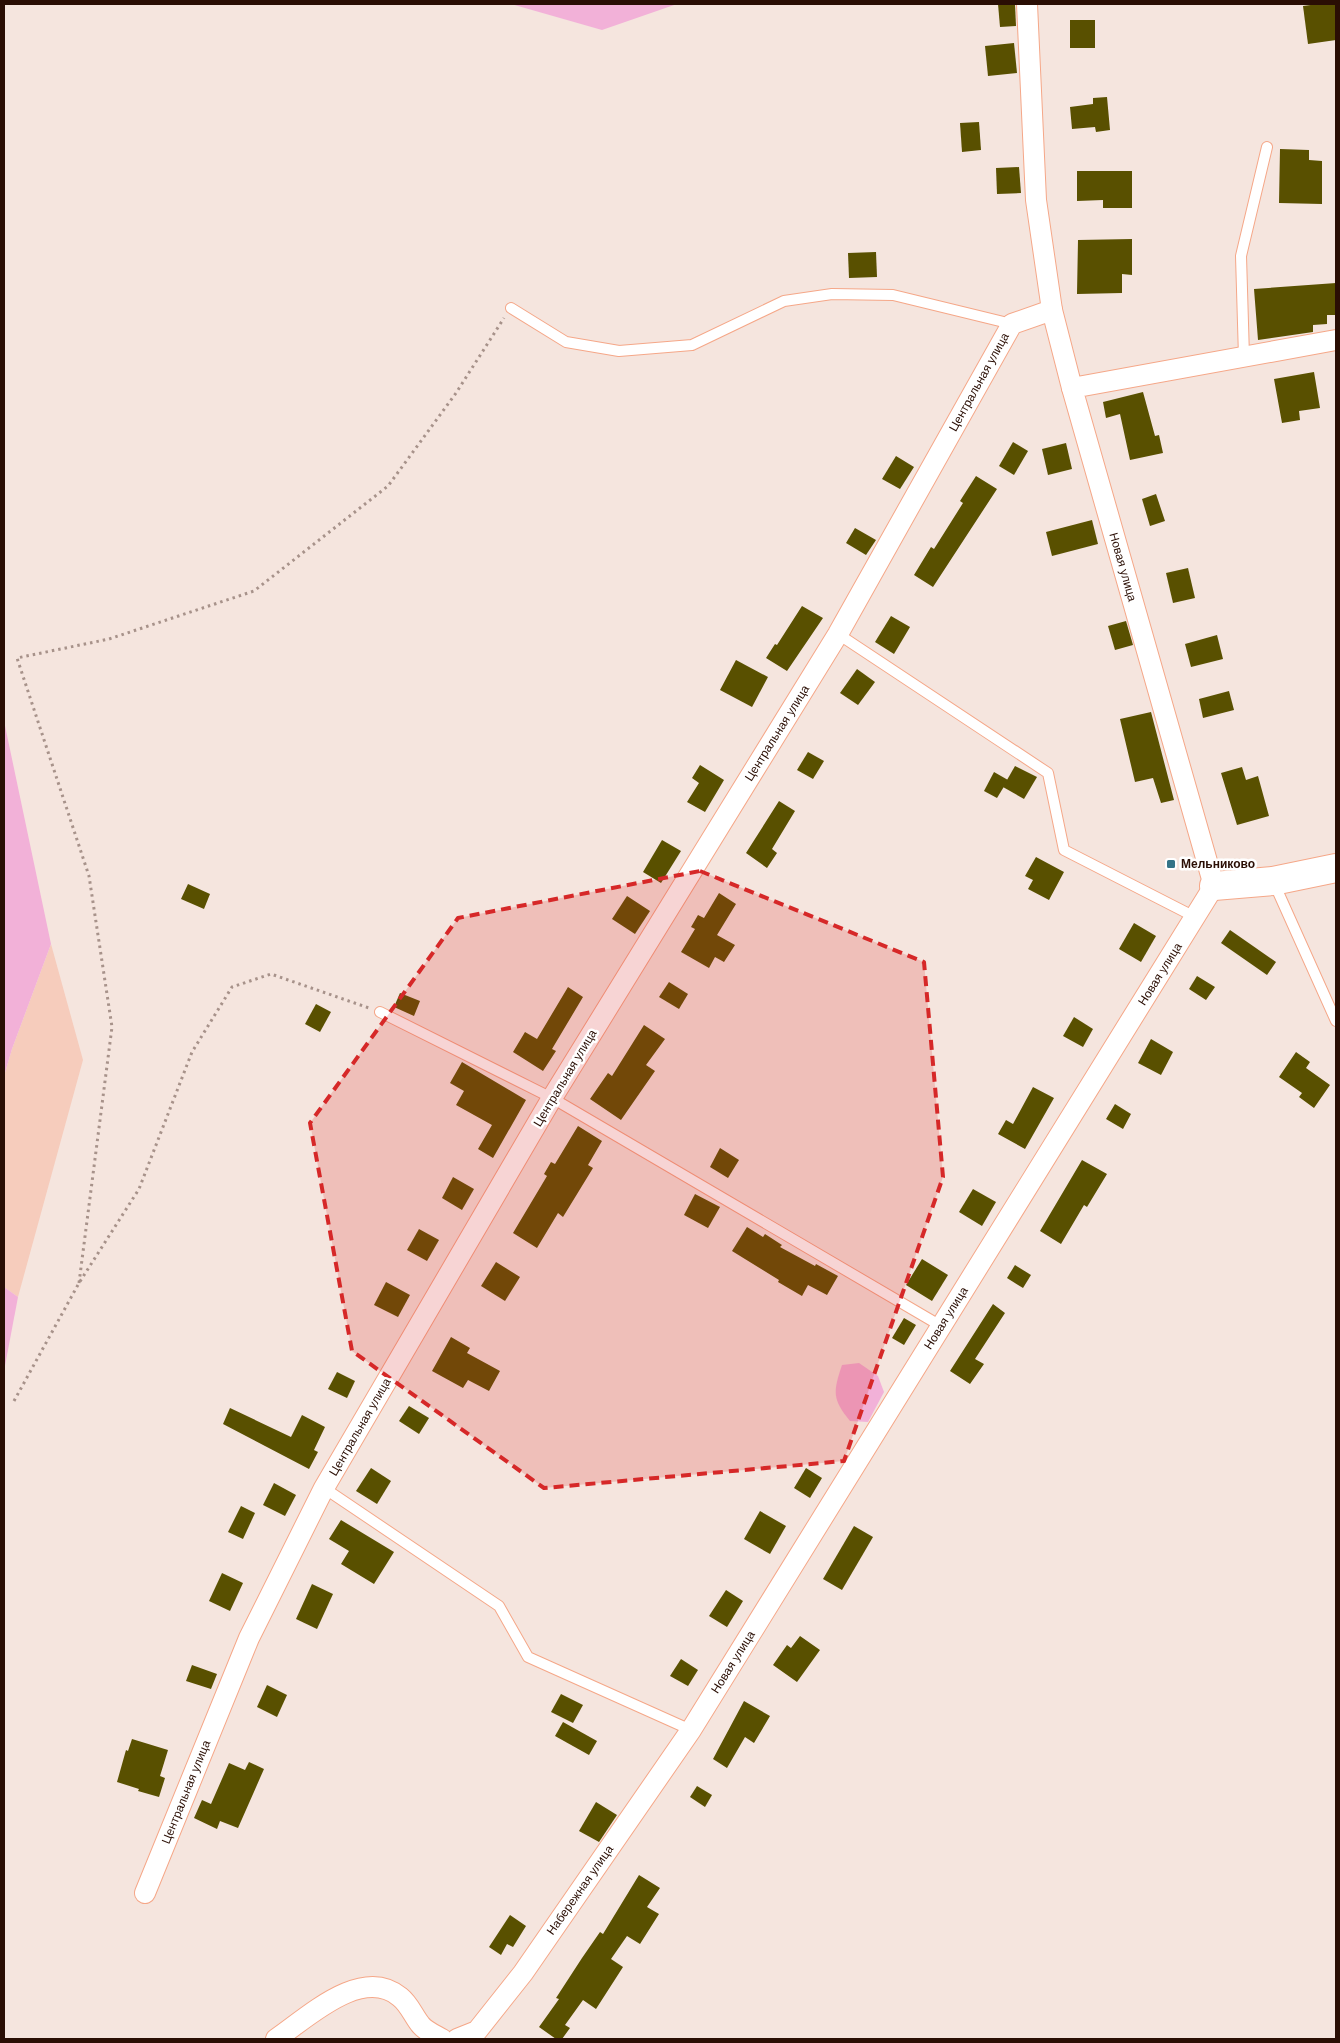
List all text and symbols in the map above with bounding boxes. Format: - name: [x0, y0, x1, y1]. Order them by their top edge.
- street label: Центральная улица: [946, 330, 1012, 434]
- street label: Новая улица: [1106, 531, 1140, 603]
- street label: Центральная улица: [742, 682, 812, 784]
- place label: Мельниково: [1181, 857, 1255, 871]
- marker: Мельниково: [1165, 858, 1177, 870]
- street label: Новая улица: [1135, 940, 1185, 1008]
- street label: Центральная улица: [531, 1027, 600, 1129]
- street label: Новая улица: [921, 1284, 971, 1352]
- street label: Центральная улица: [326, 1375, 394, 1478]
- street label: Новая улица: [708, 1628, 758, 1696]
- street label: Центральная улица: [159, 1738, 213, 1846]
- street label: Набережная улица: [544, 1842, 616, 1937]

